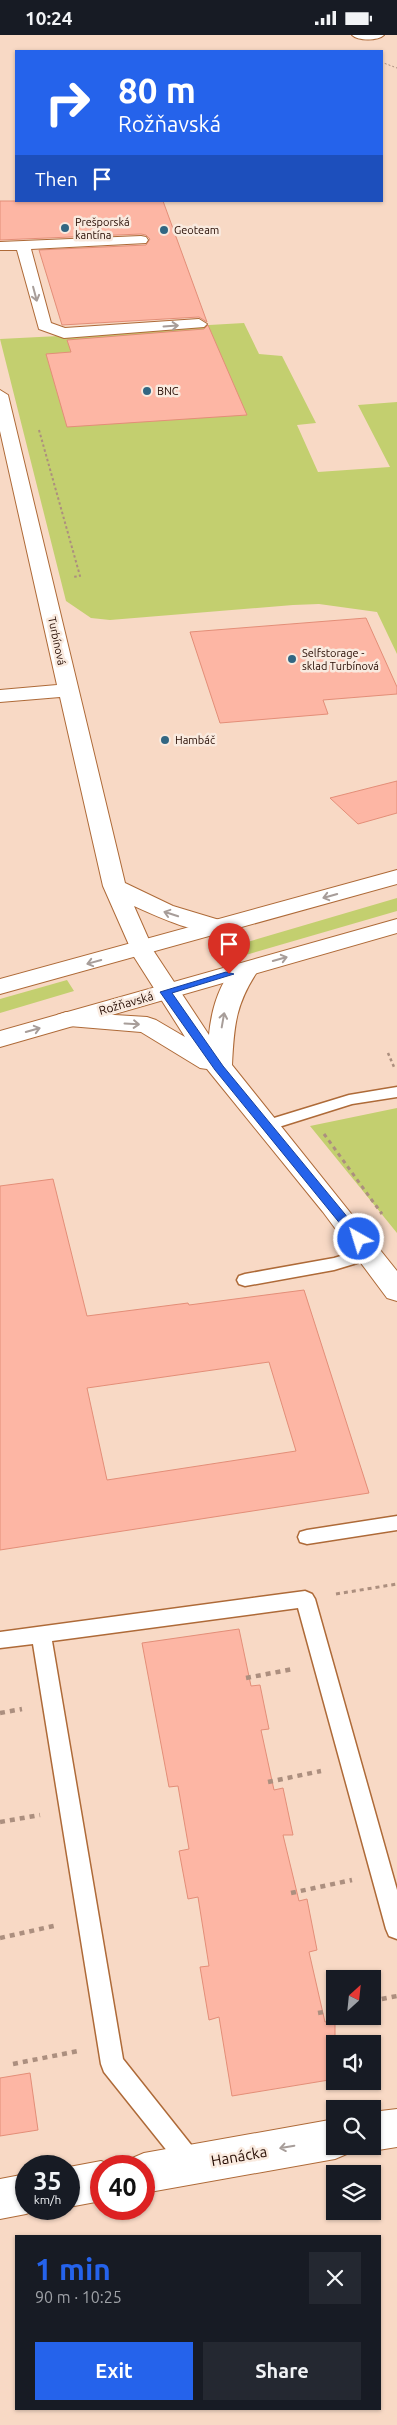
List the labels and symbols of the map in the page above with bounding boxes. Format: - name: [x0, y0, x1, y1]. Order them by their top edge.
- place label: Prešporská kantína: [75, 216, 130, 241]
- marker: Prešporská kantína: [59, 222, 71, 234]
- marker: Geoteam: [158, 224, 170, 236]
- place label: Geoteam: [174, 224, 219, 236]
- one-way arrow: [31, 285, 41, 301]
- one-way arrow: [163, 321, 179, 330]
- marker: BNC: [141, 385, 153, 397]
- place label: BNC: [157, 385, 179, 397]
- street label: Turbínová: [46, 616, 68, 666]
- place label: Selfstorage - sklad Turbínová: [302, 647, 379, 672]
- marker: Selfstorage - sklad Turbínová: [286, 653, 298, 665]
- marker: Hambáč: [159, 734, 171, 746]
- place label: Hambáč: [175, 734, 215, 746]
- one-way arrow: [322, 892, 338, 901]
- one-way arrow: [163, 909, 179, 918]
- pin: [208, 923, 250, 974]
- one-way arrow: [271, 954, 287, 964]
- one-way arrow: [87, 957, 103, 967]
- street label: Rožňavská: [97, 989, 155, 1017]
- one-way arrow: [218, 1012, 228, 1028]
- one-way arrow: [124, 1019, 140, 1028]
- one-way arrow: [25, 1024, 41, 1034]
- position arrow: [332, 1212, 384, 1264]
- north arrow: [326, 1970, 381, 2025]
- street label: Hanácka: [210, 2143, 268, 2169]
- one-way arrow: [279, 2143, 295, 2153]
- speed limit sign: 40: [90, 2155, 155, 2220]

